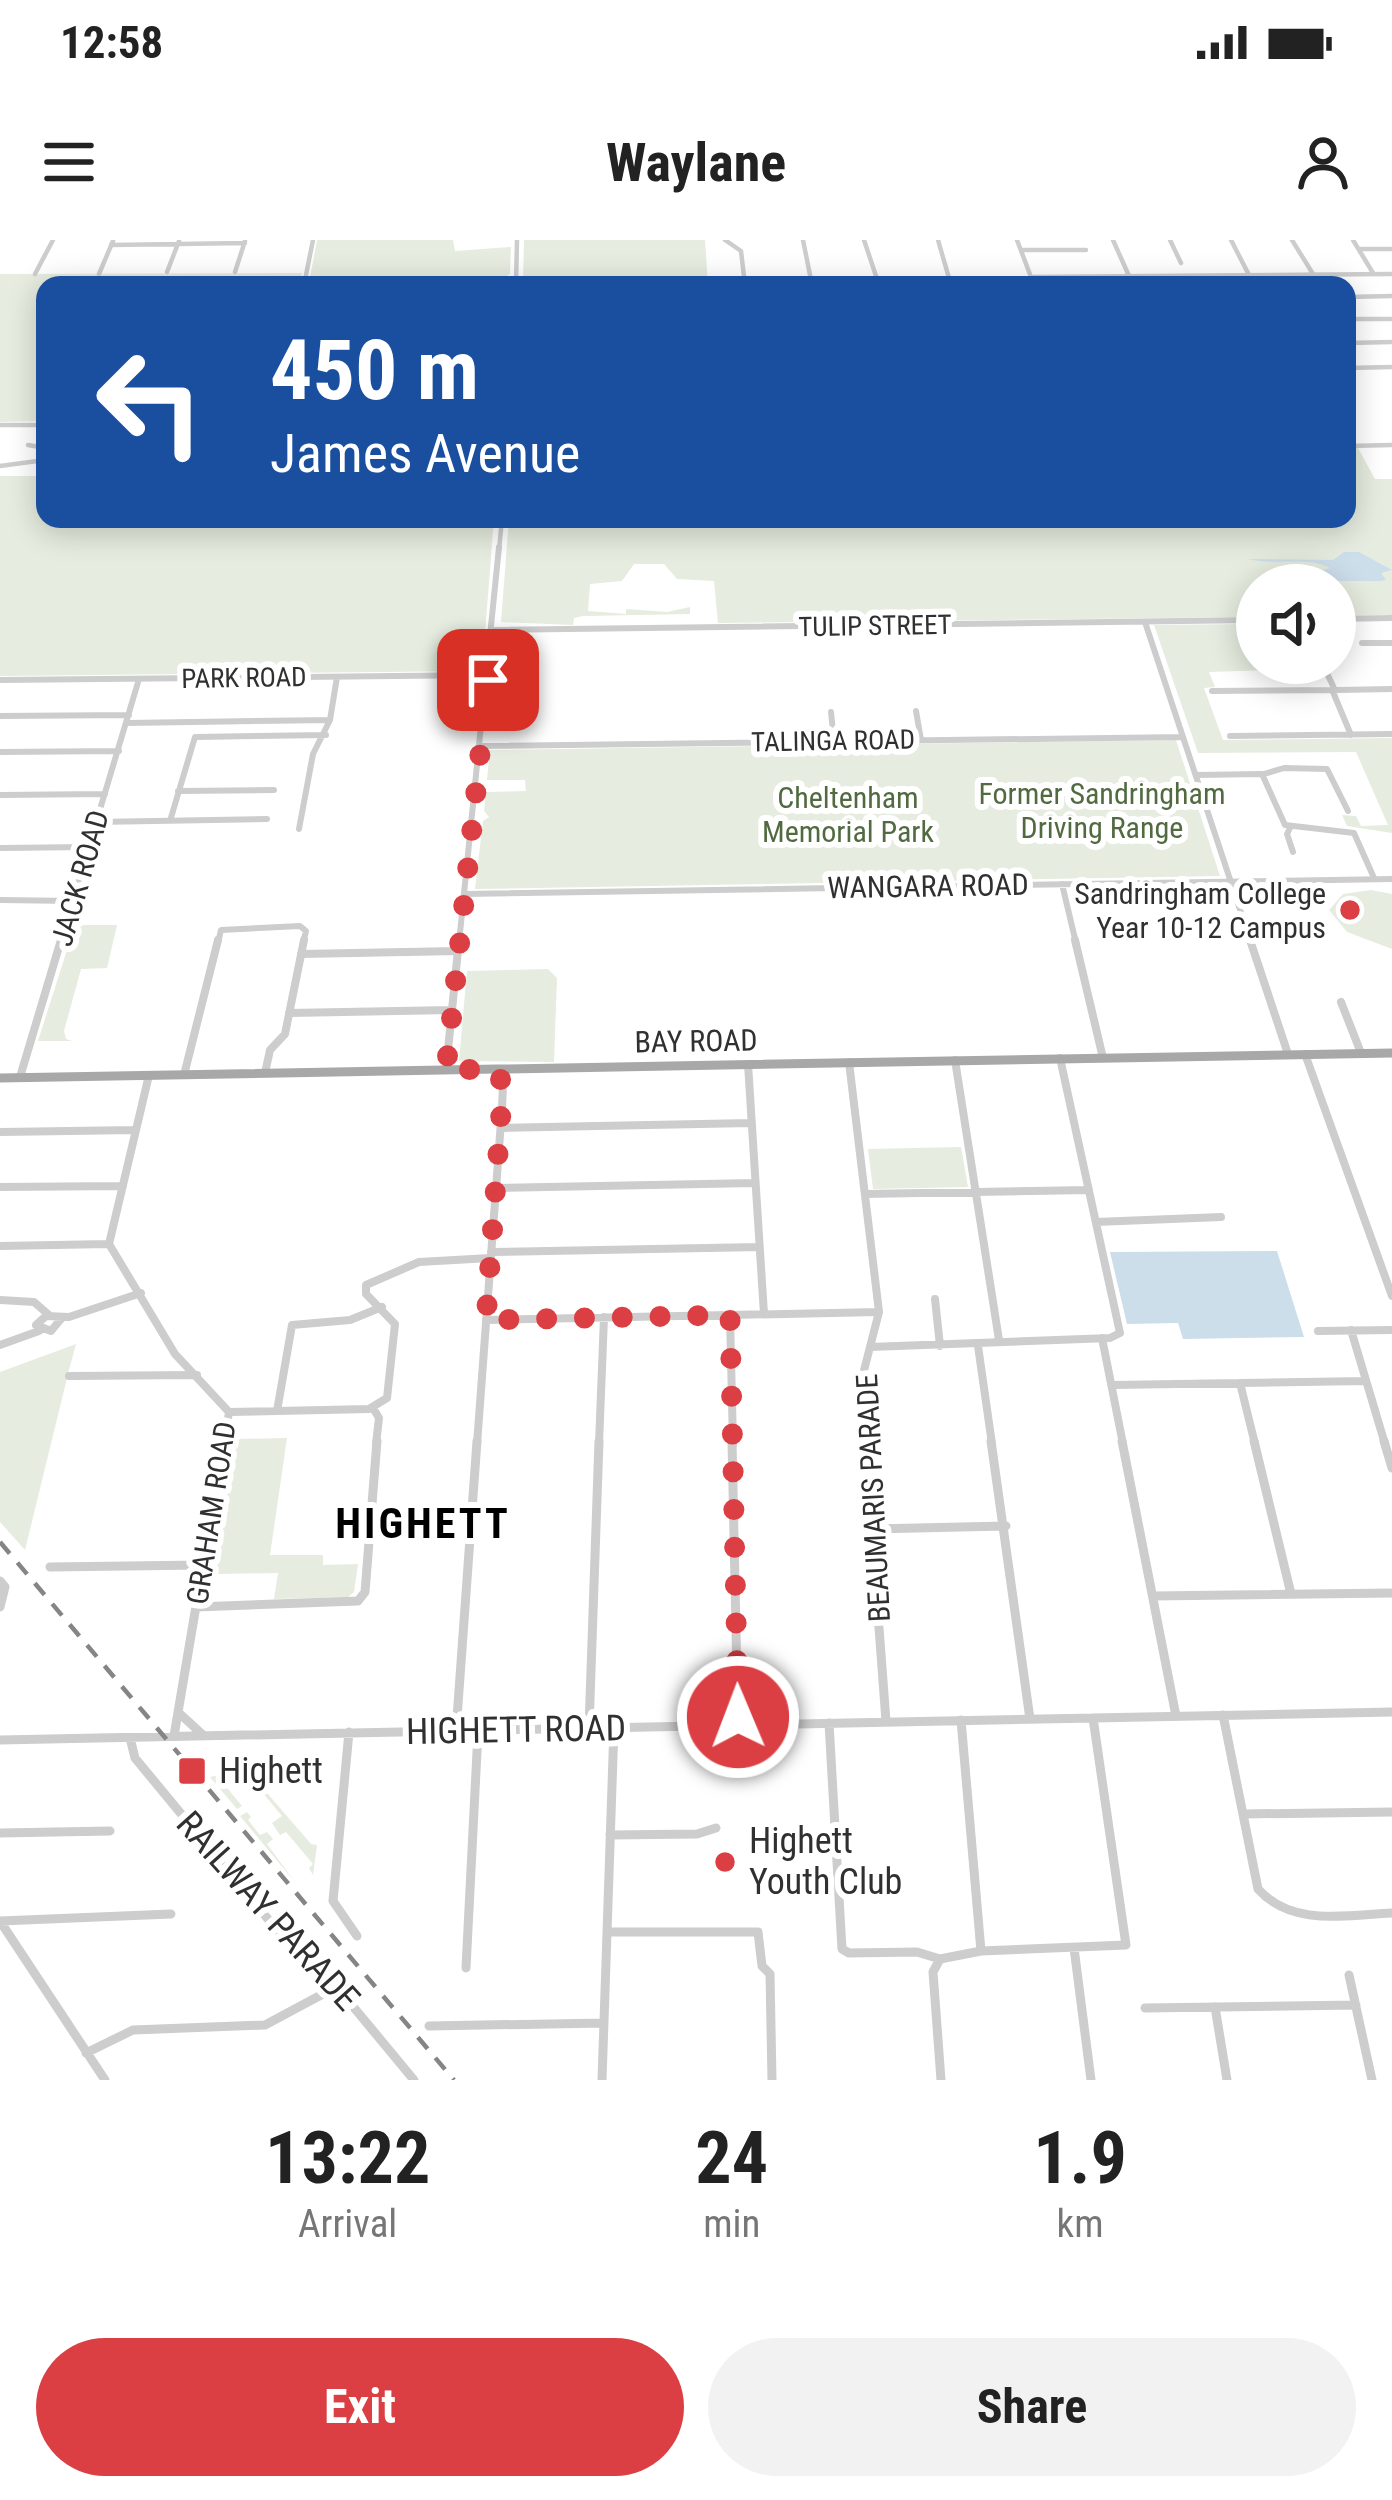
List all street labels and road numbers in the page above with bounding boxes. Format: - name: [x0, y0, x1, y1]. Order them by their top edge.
- street label: TULIP STREET: [798, 609, 952, 643]
- street label: PARK ROAD: [181, 661, 307, 695]
- street label: TALINGA ROAD: [751, 724, 915, 758]
- street label: JACK ROAD: [44, 806, 116, 950]
- street label: WANGARA ROAD: [827, 867, 1029, 905]
- street label: BAY ROAD: [634, 1022, 758, 1060]
- street label: BEAUMARIS PARADE: [849, 1373, 897, 1623]
- street label: GRAHAM ROAD: [179, 1419, 243, 1607]
- street label: HIGHETT ROAD: [406, 1707, 626, 1753]
- street label: RAILWAY PARADE: [168, 1803, 368, 2019]

